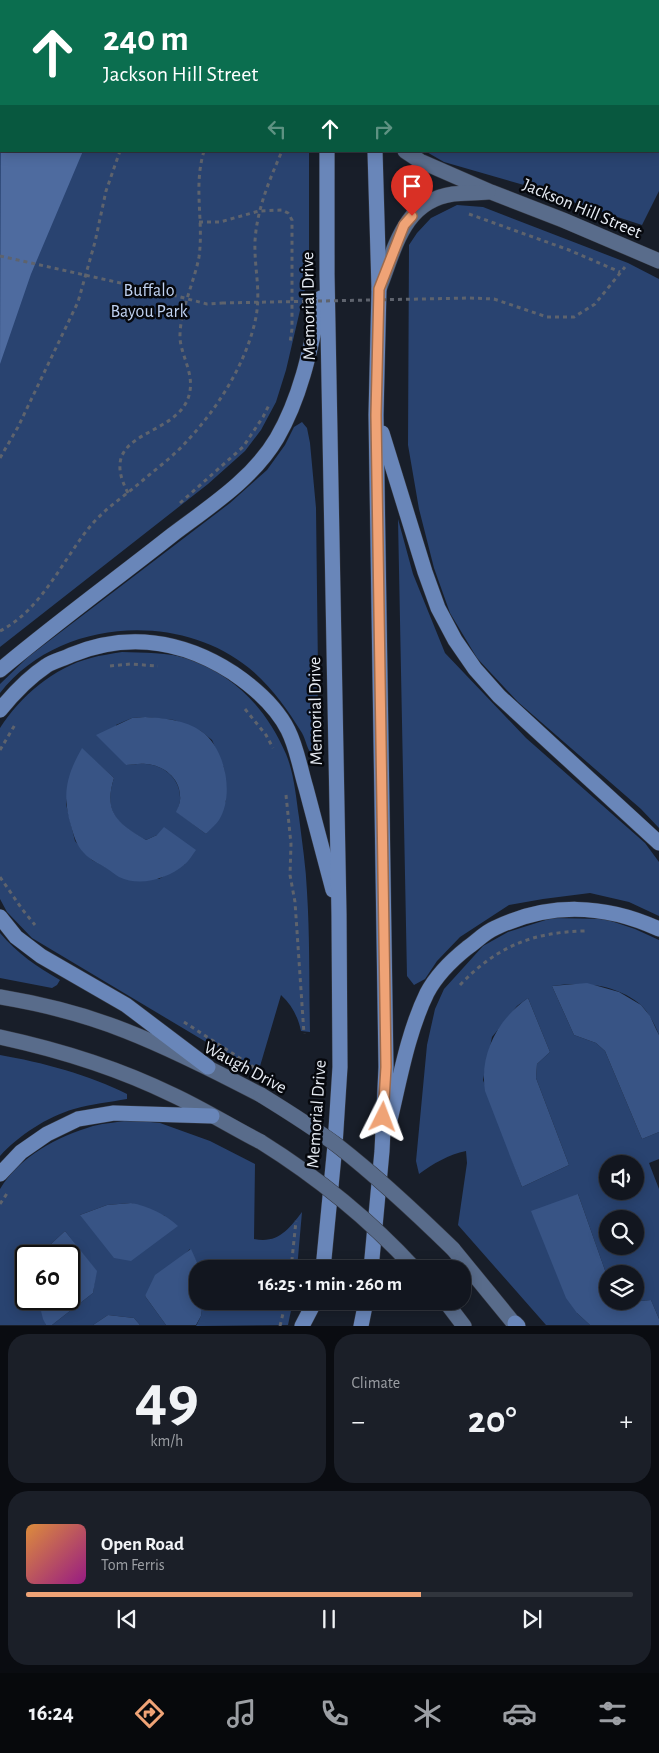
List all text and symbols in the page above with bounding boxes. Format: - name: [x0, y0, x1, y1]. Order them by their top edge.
- icon: ahead: [20, 20, 85, 85]
- text: 240 m: [103, 22, 189, 57]
- text: Jackson Hill Street: [103, 63, 258, 85]
- icon: left: [263, 115, 291, 143]
- icon: ahead: [316, 115, 344, 143]
- icon: right: [369, 115, 397, 143]
- pin: [391, 165, 433, 216]
- icon: arrive: [398, 172, 426, 200]
- street label: Jackson Hill Street: [520, 176, 644, 242]
- street label: Memorial Drive: [299, 252, 319, 360]
- park label: Buffalo Bayou Park: [110, 282, 188, 321]
- street label: Memorial Drive: [306, 657, 326, 765]
- street label: Waugh Drive: [201, 1039, 289, 1097]
- street label: Memorial Drive: [304, 1059, 330, 1169]
- position arrow: [356, 1090, 408, 1142]
- map controls: [599, 1155, 644, 1310]
- button: sound: [599, 1155, 644, 1200]
- button: search: [599, 1210, 644, 1255]
- speed limit sign: 60: [15, 1245, 80, 1310]
- button: layers: [599, 1265, 644, 1310]
- text: 16:25 · 1 min · 260 m: [258, 1275, 402, 1294]
- text: 49: [135, 1367, 199, 1432]
- text: Climate: [352, 1375, 400, 1391]
- text: 20°: [468, 1402, 517, 1440]
- text: −: [352, 1408, 365, 1436]
- text: +: [620, 1408, 633, 1436]
- text: km/h: [150, 1433, 183, 1449]
- text: Open Road: [101, 1535, 184, 1554]
- text: Tom Ferris: [101, 1557, 165, 1573]
- icon: previous: [113, 1605, 141, 1633]
- icon: pause: [315, 1605, 343, 1633]
- icon: next: [518, 1605, 546, 1633]
- icon: directions: [132, 1696, 167, 1731]
- icon: music: [224, 1696, 259, 1731]
- icon: phone: [317, 1696, 352, 1731]
- icon: climate: [410, 1696, 445, 1731]
- icon: car: [502, 1696, 537, 1731]
- icon: filters: [595, 1696, 630, 1731]
- text: 16:24: [29, 1702, 74, 1724]

